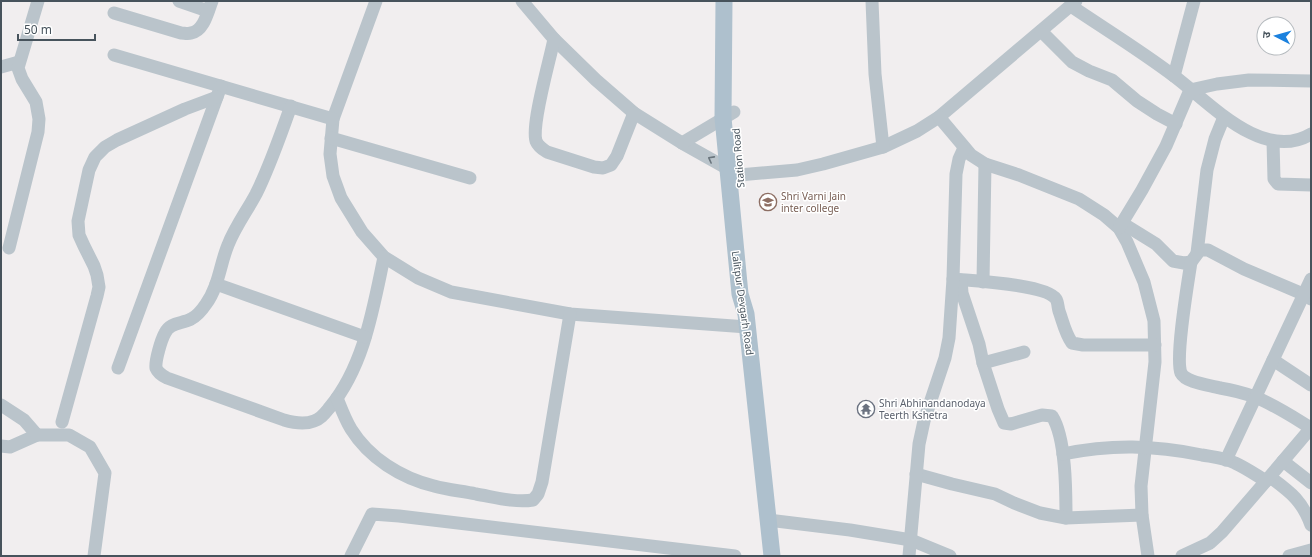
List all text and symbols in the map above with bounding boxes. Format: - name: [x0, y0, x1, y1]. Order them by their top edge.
- scale bar: [18, 16, 95, 42]
- north arrow: [1256, 16, 1296, 56]
- text: 50 m: [24, 21, 52, 38]
- text: उ: [1258, 30, 1273, 39]
- street label: Station Road: [728, 128, 748, 188]
- one-way arrow: [708, 156, 715, 163]
- place label: Shri Varni Jain inter college: [781, 189, 846, 215]
- school or university icon: Shri Varni Jain inter college: [758, 192, 778, 212]
- street label: Lalitpur Devgarh Road: [729, 250, 757, 356]
- place label: Shri Abhinandanodaya Teerth Kshetra: [879, 396, 986, 422]
- temple icon: Shri Abhinandanodaya Teerth Kshetra: [856, 399, 876, 419]

